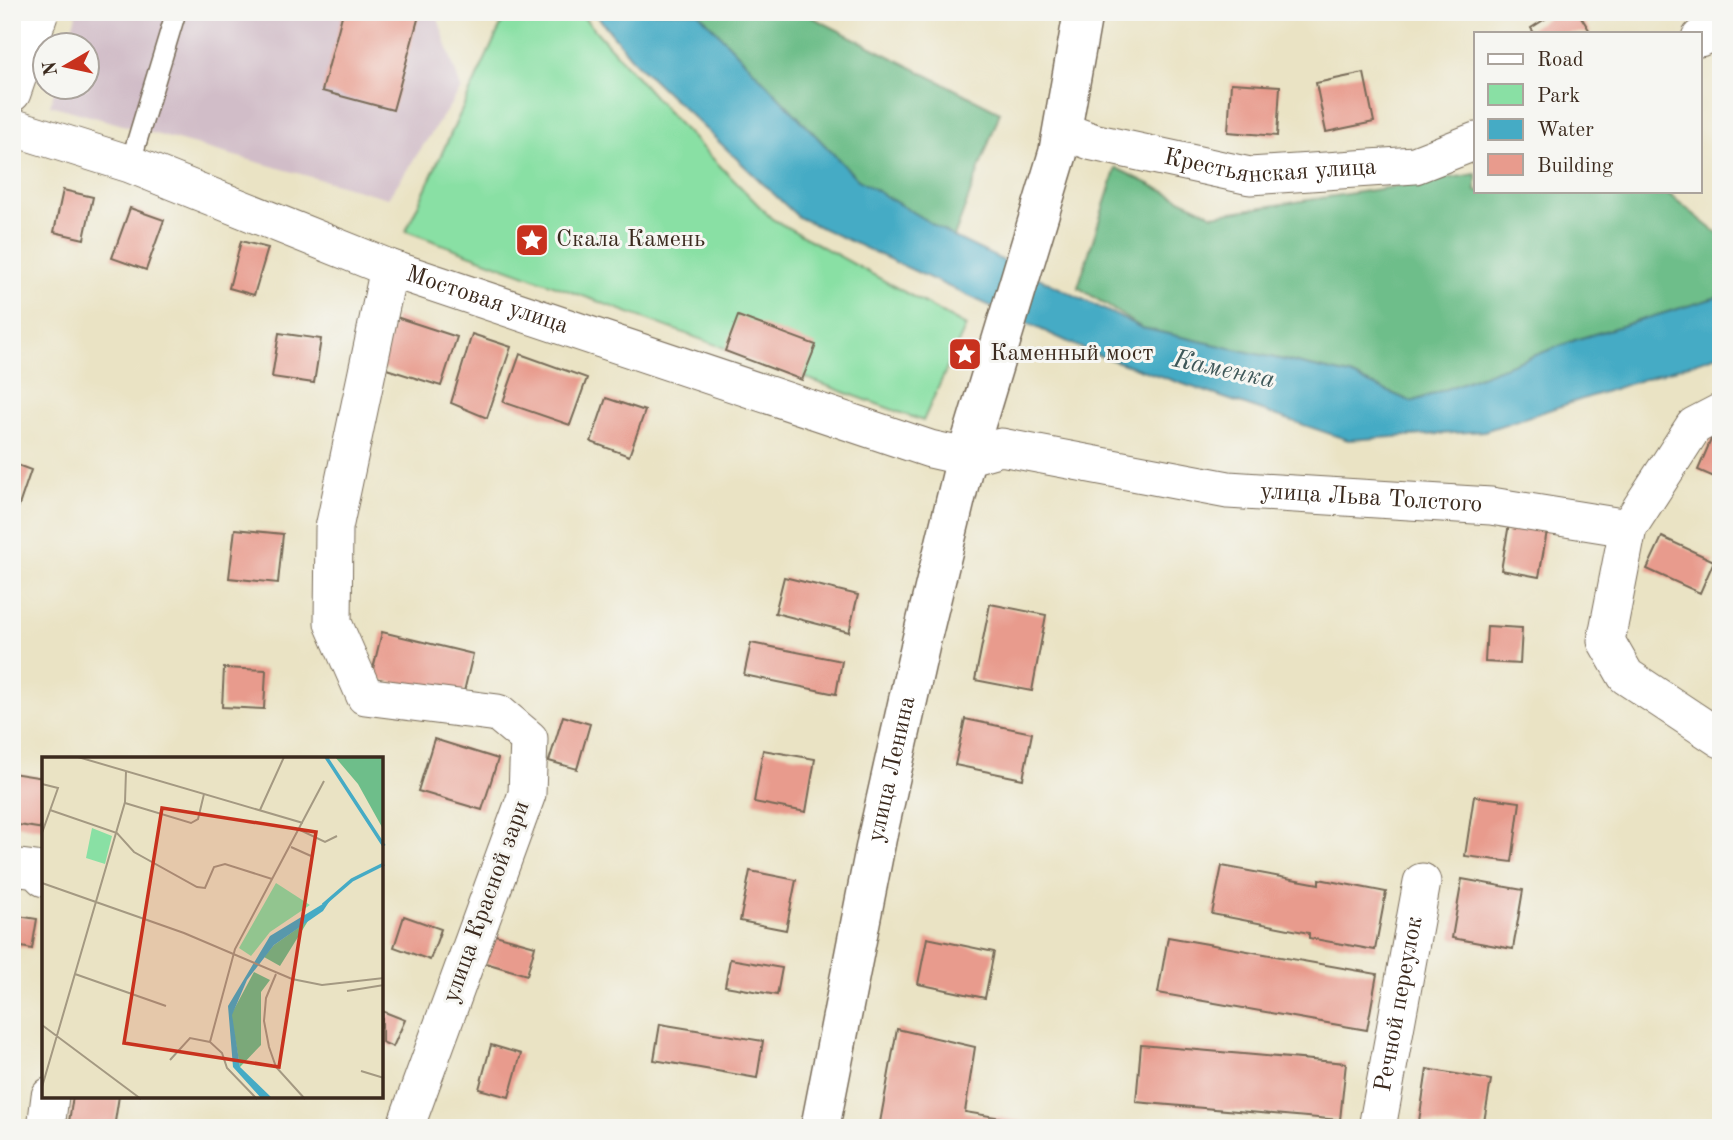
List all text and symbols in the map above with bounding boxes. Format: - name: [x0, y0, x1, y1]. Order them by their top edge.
- north arrow: [32, 32, 102, 102]
- legend: [1474, 32, 1702, 192]
- text: Road: [1537, 50, 1584, 71]
- text: N: [41, 59, 62, 77]
- text: Park: [1537, 86, 1580, 107]
- text: Water: [1537, 120, 1594, 141]
- street label: Крестьянская улица: [1162, 146, 1377, 188]
- text: Building: [1537, 156, 1614, 177]
- place icon: Скала Камень: [513, 221, 551, 259]
- place label: Скала Камень: [556, 228, 705, 252]
- street label: Мостовая улица: [403, 262, 571, 339]
- place icon: Каменный мост: [946, 335, 984, 373]
- place label: Каменный мост: [990, 342, 1154, 366]
- water label: Каменка: [1170, 346, 1277, 393]
- street label: улица Льва Толстого: [1259, 480, 1483, 517]
- street label: улица Ленина: [864, 694, 920, 845]
- inset map: [42, 757, 383, 1098]
- street label: улица Красной зари: [439, 798, 535, 1006]
- street label: Речной переулок: [1372, 914, 1427, 1094]

